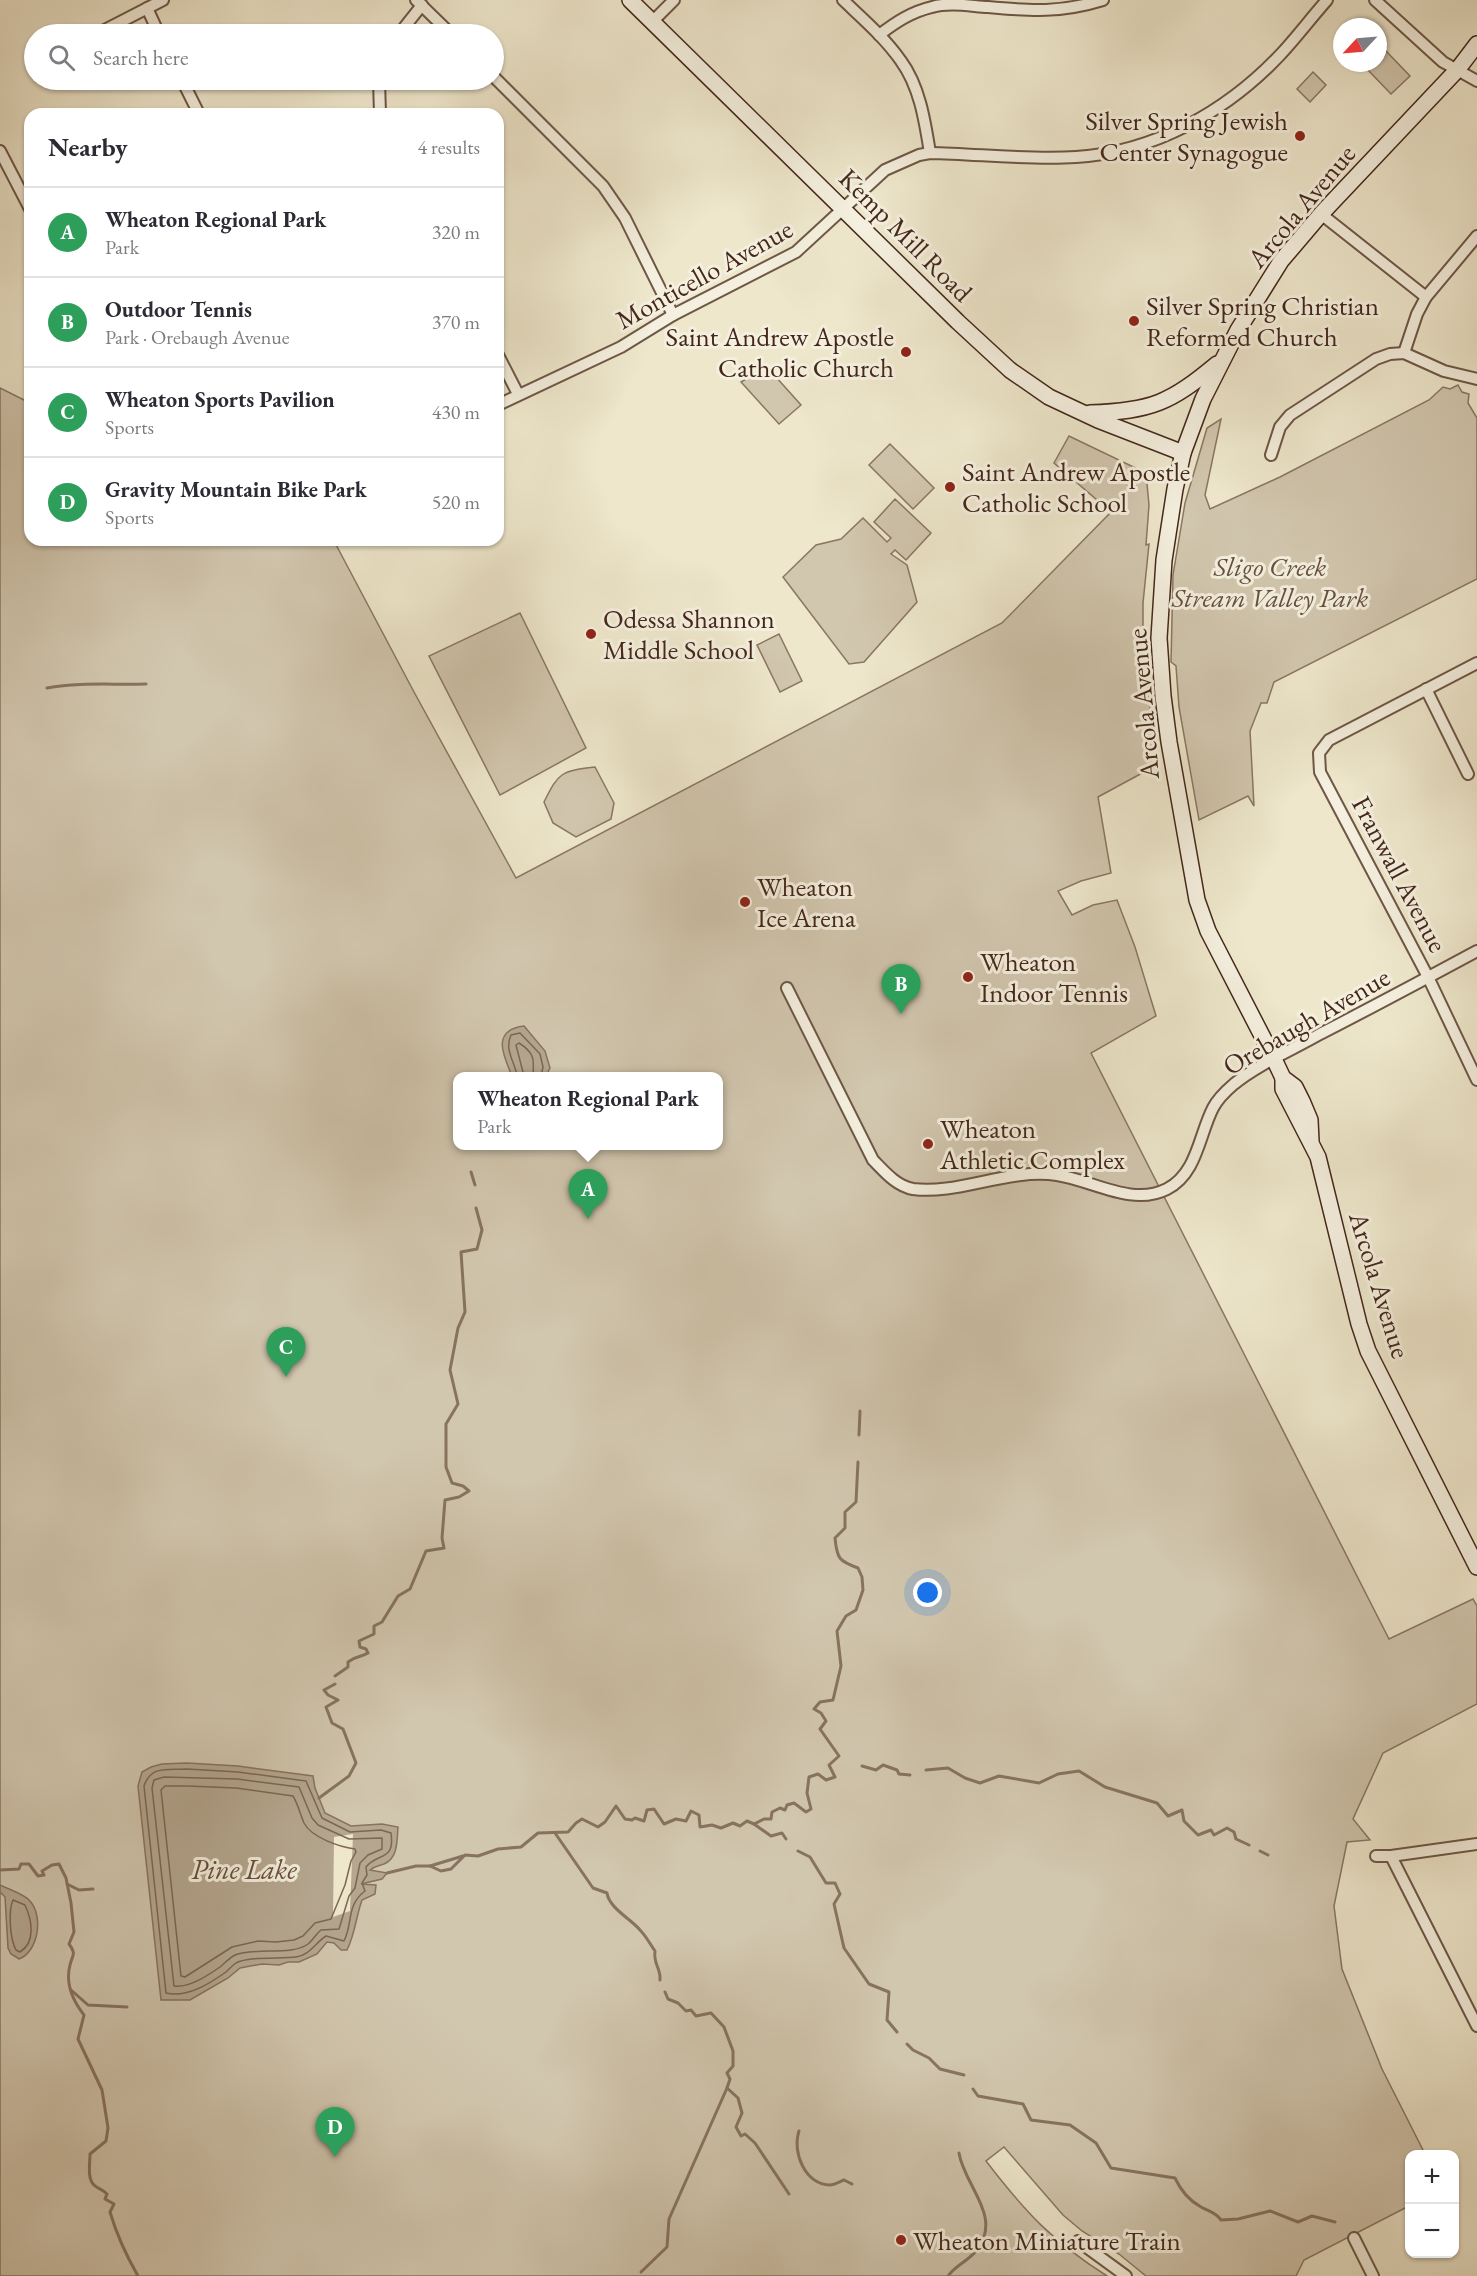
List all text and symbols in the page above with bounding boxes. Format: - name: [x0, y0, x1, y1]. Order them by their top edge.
- north arrow: [1333, 18, 1387, 72]
- search box: [24, 24, 504, 90]
- icon: search: [45, 41, 78, 74]
- text: Search here: [93, 43, 188, 72]
- place label: Silver Spring Jewish Center Synagogue: [1085, 103, 1288, 169]
- marker: Silver Spring Jewish Center Synagogue: [1293, 129, 1307, 143]
- text: Nearby: [48, 130, 128, 164]
- text: 4 results: [417, 134, 480, 160]
- street label: Arcola Avenue: [1238, 137, 1363, 276]
- street label: Kemp Mill Road: [832, 161, 981, 310]
- text: Wheaton Regional Park: [105, 205, 326, 234]
- street label: Monticello Avenue: [609, 211, 799, 337]
- text: A: [60, 219, 75, 245]
- text: 320 m: [432, 219, 480, 245]
- text: Park: [105, 234, 139, 260]
- place label: Silver Spring Christian Reformed Church: [1146, 288, 1379, 354]
- text: Outdoor Tennis: [105, 295, 252, 324]
- text: B: [61, 309, 74, 335]
- text: 370 m: [432, 309, 480, 335]
- marker: Silver Spring Christian Reformed Church: [1127, 314, 1141, 328]
- place label: Saint Andrew Apostle Catholic Church: [666, 319, 894, 385]
- text: Park · Orebaugh Avenue: [105, 324, 290, 350]
- marker: Saint Andrew Apostle Catholic Church: [899, 345, 913, 359]
- text: Wheaton Sports Pavilion: [105, 385, 335, 414]
- text: C: [60, 399, 75, 425]
- text: 430 m: [432, 399, 480, 425]
- text: Sports: [105, 414, 154, 440]
- place label: Saint Andrew Apostle Catholic School: [962, 454, 1190, 520]
- text: Gravity Mountain Bike Park: [105, 475, 367, 504]
- marker: Saint Andrew Apostle Catholic School: [943, 480, 957, 494]
- text: D: [60, 489, 75, 515]
- text: 520 m: [432, 489, 480, 515]
- text: Sports: [105, 504, 154, 530]
- park label: Sligo Creek Stream Valley Park: [1171, 549, 1368, 615]
- place label: Odessa Shannon Middle School: [603, 601, 775, 667]
- marker: Odessa Shannon Middle School: [584, 627, 598, 641]
- street label: Arcola Avenue: [1119, 627, 1167, 782]
- street label: Franwall Avenue: [1344, 790, 1456, 958]
- place label: Wheaton Ice Arena: [757, 869, 856, 935]
- marker: Wheaton Ice Arena: [738, 895, 752, 909]
- place label: Wheaton Indoor Tennis: [980, 944, 1128, 1010]
- street label: Orebaugh Avenue: [1216, 959, 1396, 1083]
- pin: B: [882, 964, 920, 1014]
- marker: Wheaton Indoor Tennis: [961, 970, 975, 984]
- popup: [453, 1072, 723, 1150]
- text: Wheaton Regional Park: [477, 1084, 699, 1113]
- place label: Wheaton Athletic Complex: [939, 1111, 1125, 1177]
- text: Park: [477, 1113, 511, 1139]
- marker: Wheaton Athletic Complex: [921, 1137, 935, 1151]
- pin: A: [568, 1170, 608, 1219]
- street label: Arcola Avenue: [1341, 1207, 1419, 1362]
- pin: C: [266, 1328, 306, 1377]
- your location: [913, 1578, 942, 1607]
- water label: Pine Lake: [191, 1851, 297, 1887]
- pin: D: [316, 2108, 354, 2157]
- map controls: [1405, 2150, 1459, 2258]
- button: +: [1405, 2150, 1459, 2204]
- button: −: [1405, 2204, 1459, 2258]
- place label: Wheaton Miniature Train: [913, 2223, 1181, 2258]
- marker: Wheaton Miniature Train: [894, 2233, 908, 2247]

